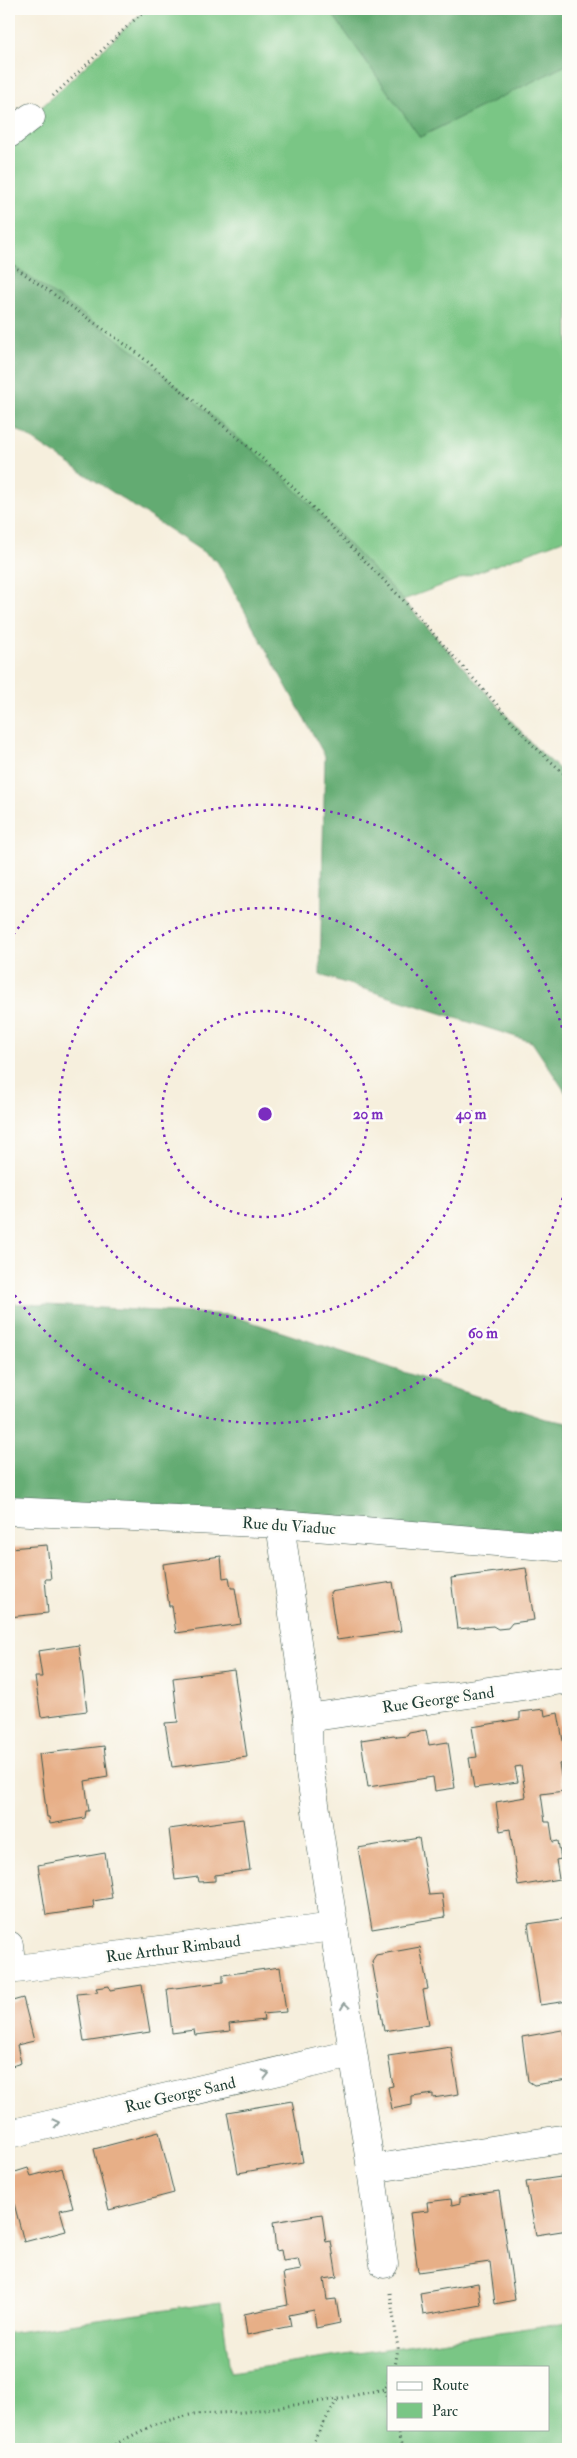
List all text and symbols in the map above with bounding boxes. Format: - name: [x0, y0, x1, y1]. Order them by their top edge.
- centre of rings: [256, 1105, 274, 1123]
- text: 20 m: [353, 1105, 383, 1124]
- text: 40 m: [455, 1105, 487, 1124]
- text: 60 m: [468, 1324, 498, 1343]
- street label: Rue du Viaduc: [241, 1513, 337, 1539]
- street label: Rue George Sand: [381, 1682, 496, 1718]
- street label: Rue Arthur Rimbaud: [105, 1931, 242, 1967]
- one-way arrow: [340, 2002, 350, 2010]
- one-way arrow: [261, 2069, 270, 2080]
- street label: Rue George Sand: [123, 2073, 238, 2117]
- one-way arrow: [52, 2118, 61, 2129]
- legend: [387, 2366, 550, 2430]
- text: Route: [432, 2376, 469, 2395]
- text: Parc: [432, 2402, 458, 2421]

